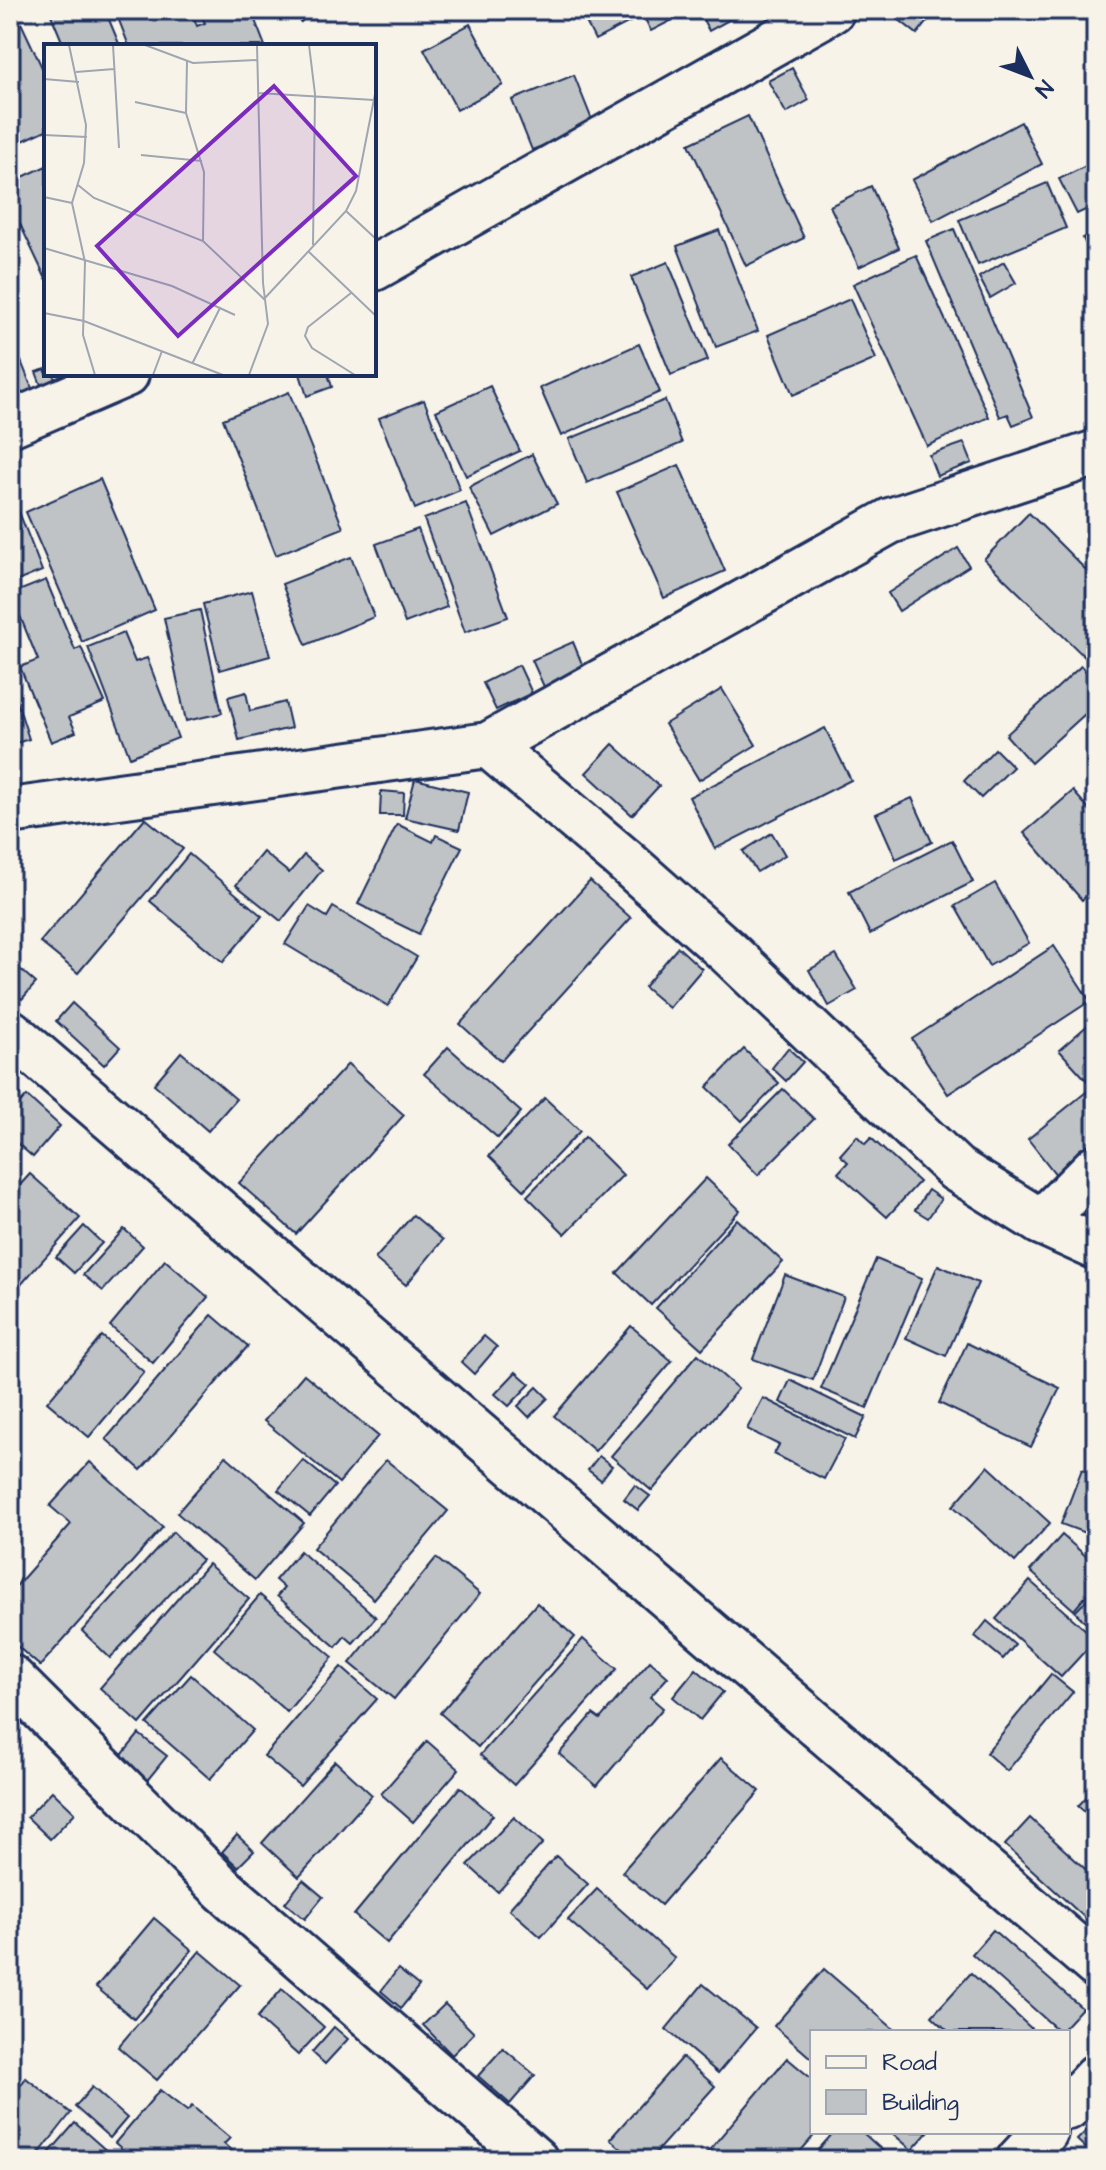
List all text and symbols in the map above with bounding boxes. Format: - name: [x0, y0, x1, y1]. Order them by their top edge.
- north arrow: [990, 36, 1070, 116]
- inset map: [44, 44, 376, 376]
- text: N: [1027, 73, 1060, 104]
- legend: [810, 2030, 1070, 2134]
- text: Road: [882, 2046, 937, 2080]
- text: Building: [882, 2086, 959, 2121]

